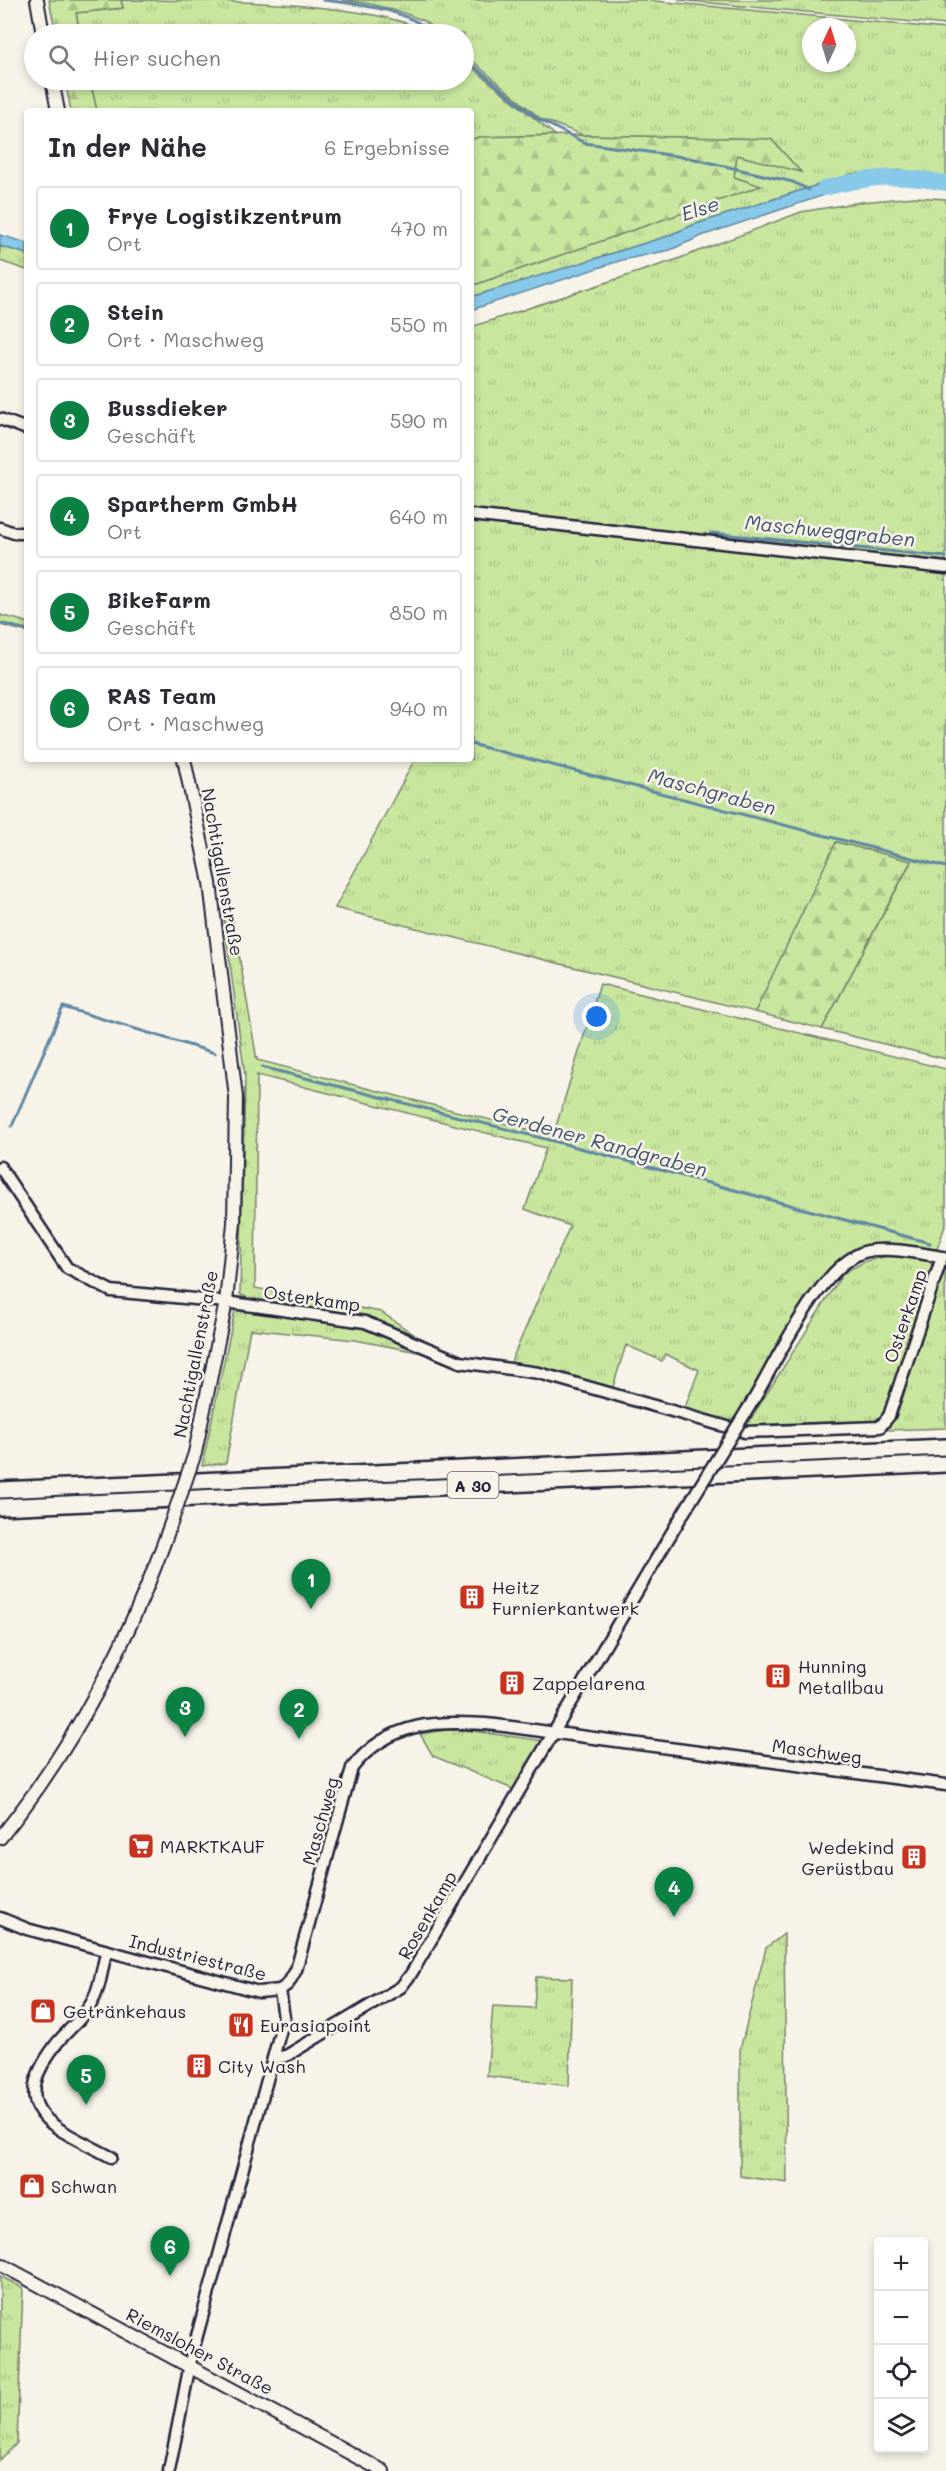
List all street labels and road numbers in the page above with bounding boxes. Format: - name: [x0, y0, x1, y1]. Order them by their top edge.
- street label: Nachtigallenstraße: [196, 786, 250, 958]
- street label: Osterkamp: [878, 1266, 932, 1366]
- street label: Nachtigallenstraße: [167, 1268, 223, 1440]
- street label: Osterkamp: [262, 1279, 362, 1317]
- road number: A 30: [448, 1472, 498, 1498]
- street label: Maschweg: [770, 1733, 864, 1769]
- street label: Maschweg: [296, 1774, 344, 1868]
- street label: Rosenkamp: [392, 1866, 462, 1964]
- street label: Industriestraße: [127, 1928, 269, 1986]
- street label: Riemsloher Straße: [122, 2302, 278, 2400]

